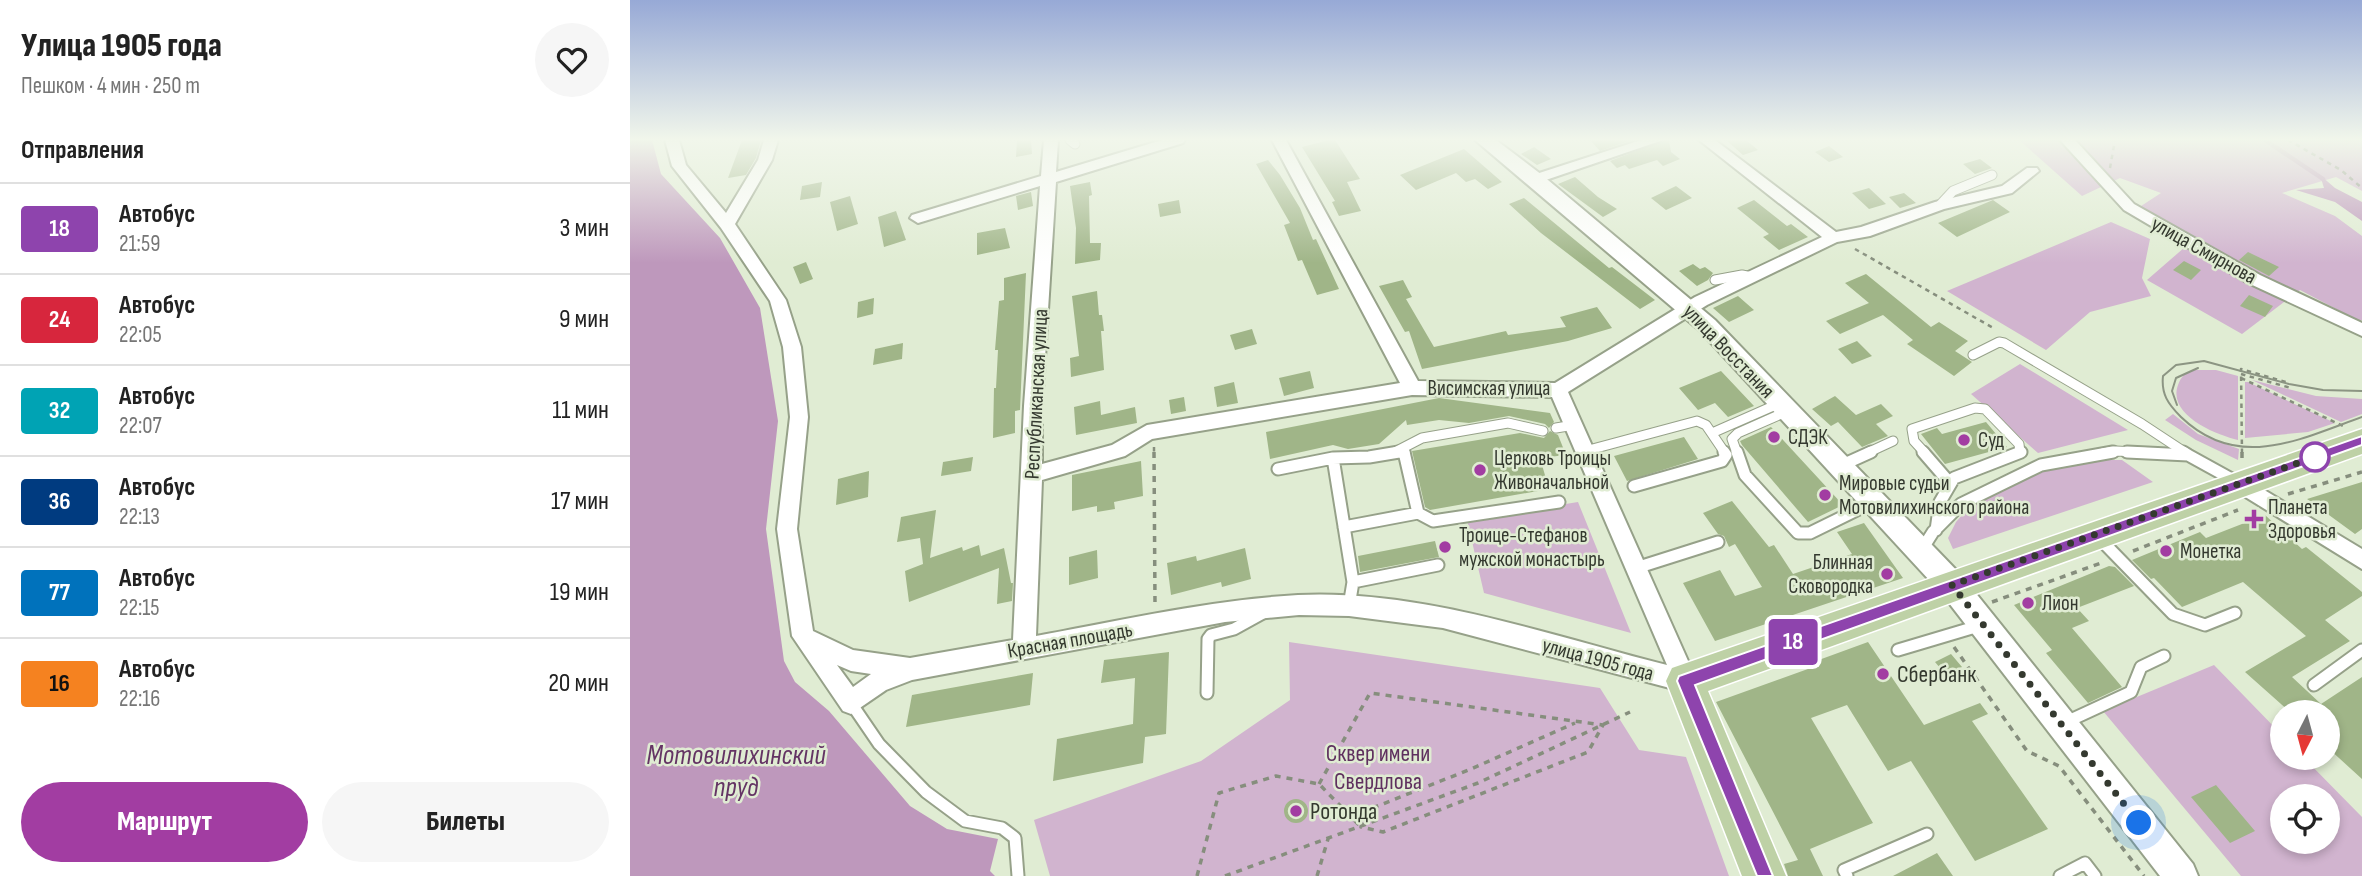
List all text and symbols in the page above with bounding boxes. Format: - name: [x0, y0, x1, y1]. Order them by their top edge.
- button: heart: [535, 23, 609, 97]
- text: Улица 1905 года: [21, 26, 222, 66]
- text: Пешком · 4 мин · 250 m: [21, 72, 200, 100]
- text: Отправления: [21, 135, 144, 166]
- text: Автобус: [119, 199, 195, 230]
- street label: улица Смирнова: [2147, 211, 2261, 290]
- text: 3 мин: [560, 213, 609, 244]
- text: 18: [49, 214, 70, 243]
- text: 21:59: [119, 230, 160, 258]
- text: Автобус: [119, 290, 195, 321]
- street label: улица Восстания: [1678, 299, 1780, 403]
- text: 9 мин: [559, 304, 609, 335]
- text: 24: [49, 305, 70, 334]
- street label: Республиканская улица: [1020, 308, 1053, 480]
- text: 22:05: [119, 321, 162, 349]
- street label: Висимская улица: [1428, 376, 1550, 401]
- text: Автобус: [119, 381, 195, 412]
- text: 11 мин: [552, 395, 609, 426]
- text: 32: [49, 396, 70, 425]
- text: 22:07: [119, 412, 162, 440]
- place label: СДЭК: [1788, 425, 1828, 450]
- place label: Суд: [1978, 428, 2004, 453]
- marker: СДЭК: [1766, 429, 1782, 445]
- marker: Суд: [1956, 432, 1972, 448]
- unlabelled marker: [2300, 442, 2330, 472]
- place label: Церковь Троицы Живоначальной: [1494, 446, 1611, 495]
- marker: Церковь Троицы Живоначальной: [1472, 462, 1488, 478]
- place label: Мировые судьи Мотовилихинского района: [1839, 471, 2029, 520]
- text: Автобус: [119, 472, 195, 503]
- text: 17 мин: [551, 486, 609, 517]
- text: 36: [48, 487, 71, 516]
- marker: Мировые судьи Мотовилихинского района: [1817, 487, 1833, 503]
- place label: Планета Здоровья: [2268, 495, 2336, 544]
- text: 22:13: [119, 503, 160, 531]
- marker: Планета Здоровья: [2246, 511, 2262, 527]
- place label: Троице-Стефанов мужской монастырь: [1459, 523, 1605, 572]
- marker: Троице-Стефанов мужской монастырь: [1437, 539, 1453, 555]
- place label: Монетка: [2180, 539, 2241, 564]
- marker: Монетка: [2158, 543, 2174, 559]
- place label: Блинная Сковородка: [1788, 550, 1873, 599]
- text: Автобус: [119, 563, 195, 594]
- marker: Блинная Сковородка: [1879, 566, 1895, 582]
- text: 19 мин: [550, 577, 609, 608]
- text: 77: [49, 578, 70, 607]
- place label: Лион: [2042, 591, 2079, 616]
- text: 22:15: [119, 594, 160, 622]
- marker: Лион: [2020, 595, 2036, 611]
- street label: Красная площадь: [1006, 617, 1135, 664]
- line badge: 18: [1762, 619, 1824, 665]
- text: 18: [1783, 627, 1803, 656]
- street label: улица 1905 года: [1540, 633, 1656, 686]
- text: Автобус: [119, 654, 195, 685]
- place label: Сбербанк: [1897, 660, 1977, 689]
- marker: Сбербанк: [1875, 666, 1891, 682]
- text: 20 мин: [548, 668, 609, 699]
- text: 16: [49, 669, 70, 698]
- text: 22:16: [119, 685, 160, 713]
- north arrow: [2270, 700, 2340, 770]
- map controls: [2270, 700, 2340, 854]
- water label: Мотовилихинский пруд: [646, 739, 826, 804]
- park label: Сквер имени Свердлова: [1326, 739, 1430, 796]
- button: Маршрут: [21, 782, 308, 862]
- button: Билеты: [322, 782, 609, 862]
- button: locate: [2270, 784, 2340, 854]
- place label: Ротонда: [1310, 797, 1377, 826]
- marker: Ротонда: [1288, 803, 1304, 819]
- your location: [2121, 805, 2156, 840]

